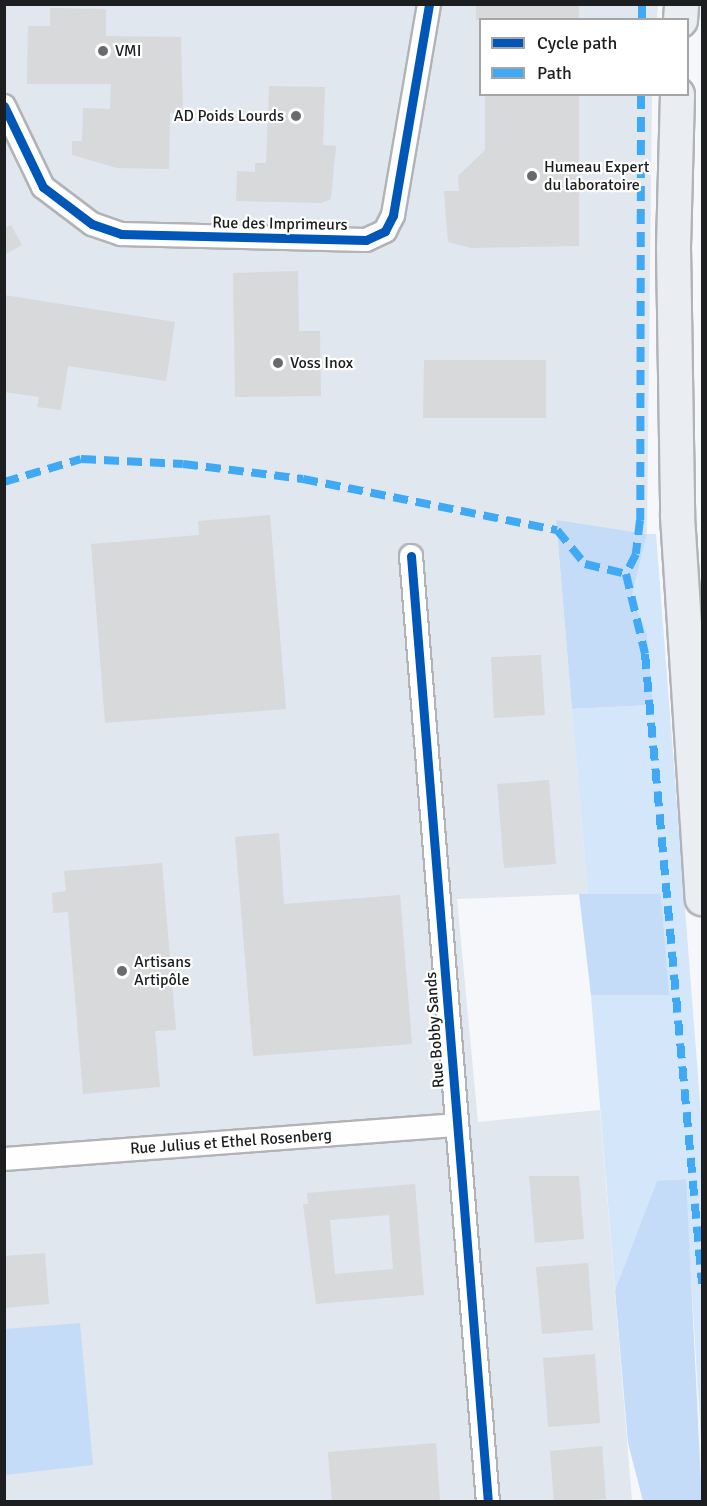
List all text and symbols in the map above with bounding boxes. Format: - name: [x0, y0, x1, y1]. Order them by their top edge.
- legend: [479, 18, 689, 96]
- text: Cycle path: [537, 32, 617, 54]
- place label: VMI: [115, 41, 141, 61]
- marker: VMI: [96, 44, 110, 58]
- text: Path: [537, 62, 572, 84]
- place label: AD Poids Lourds: [174, 106, 284, 126]
- marker: AD Poids Lourds: [289, 109, 303, 123]
- place label: Humeau Expert du laboratoire: [544, 157, 649, 195]
- marker: Humeau Expert du laboratoire: [525, 169, 539, 183]
- street label: Rue des Imprimeurs: [212, 213, 348, 235]
- place label: Voss Inox: [290, 353, 353, 373]
- marker: Voss Inox: [271, 356, 285, 370]
- place label: Artisans Artipôle: [134, 952, 191, 990]
- marker: Artisans Artipôle: [115, 964, 129, 978]
- street label: Rue Bobby Sands: [421, 971, 449, 1089]
- street label: Rue Julius et Ethel Rosenberg: [129, 1125, 333, 1159]

